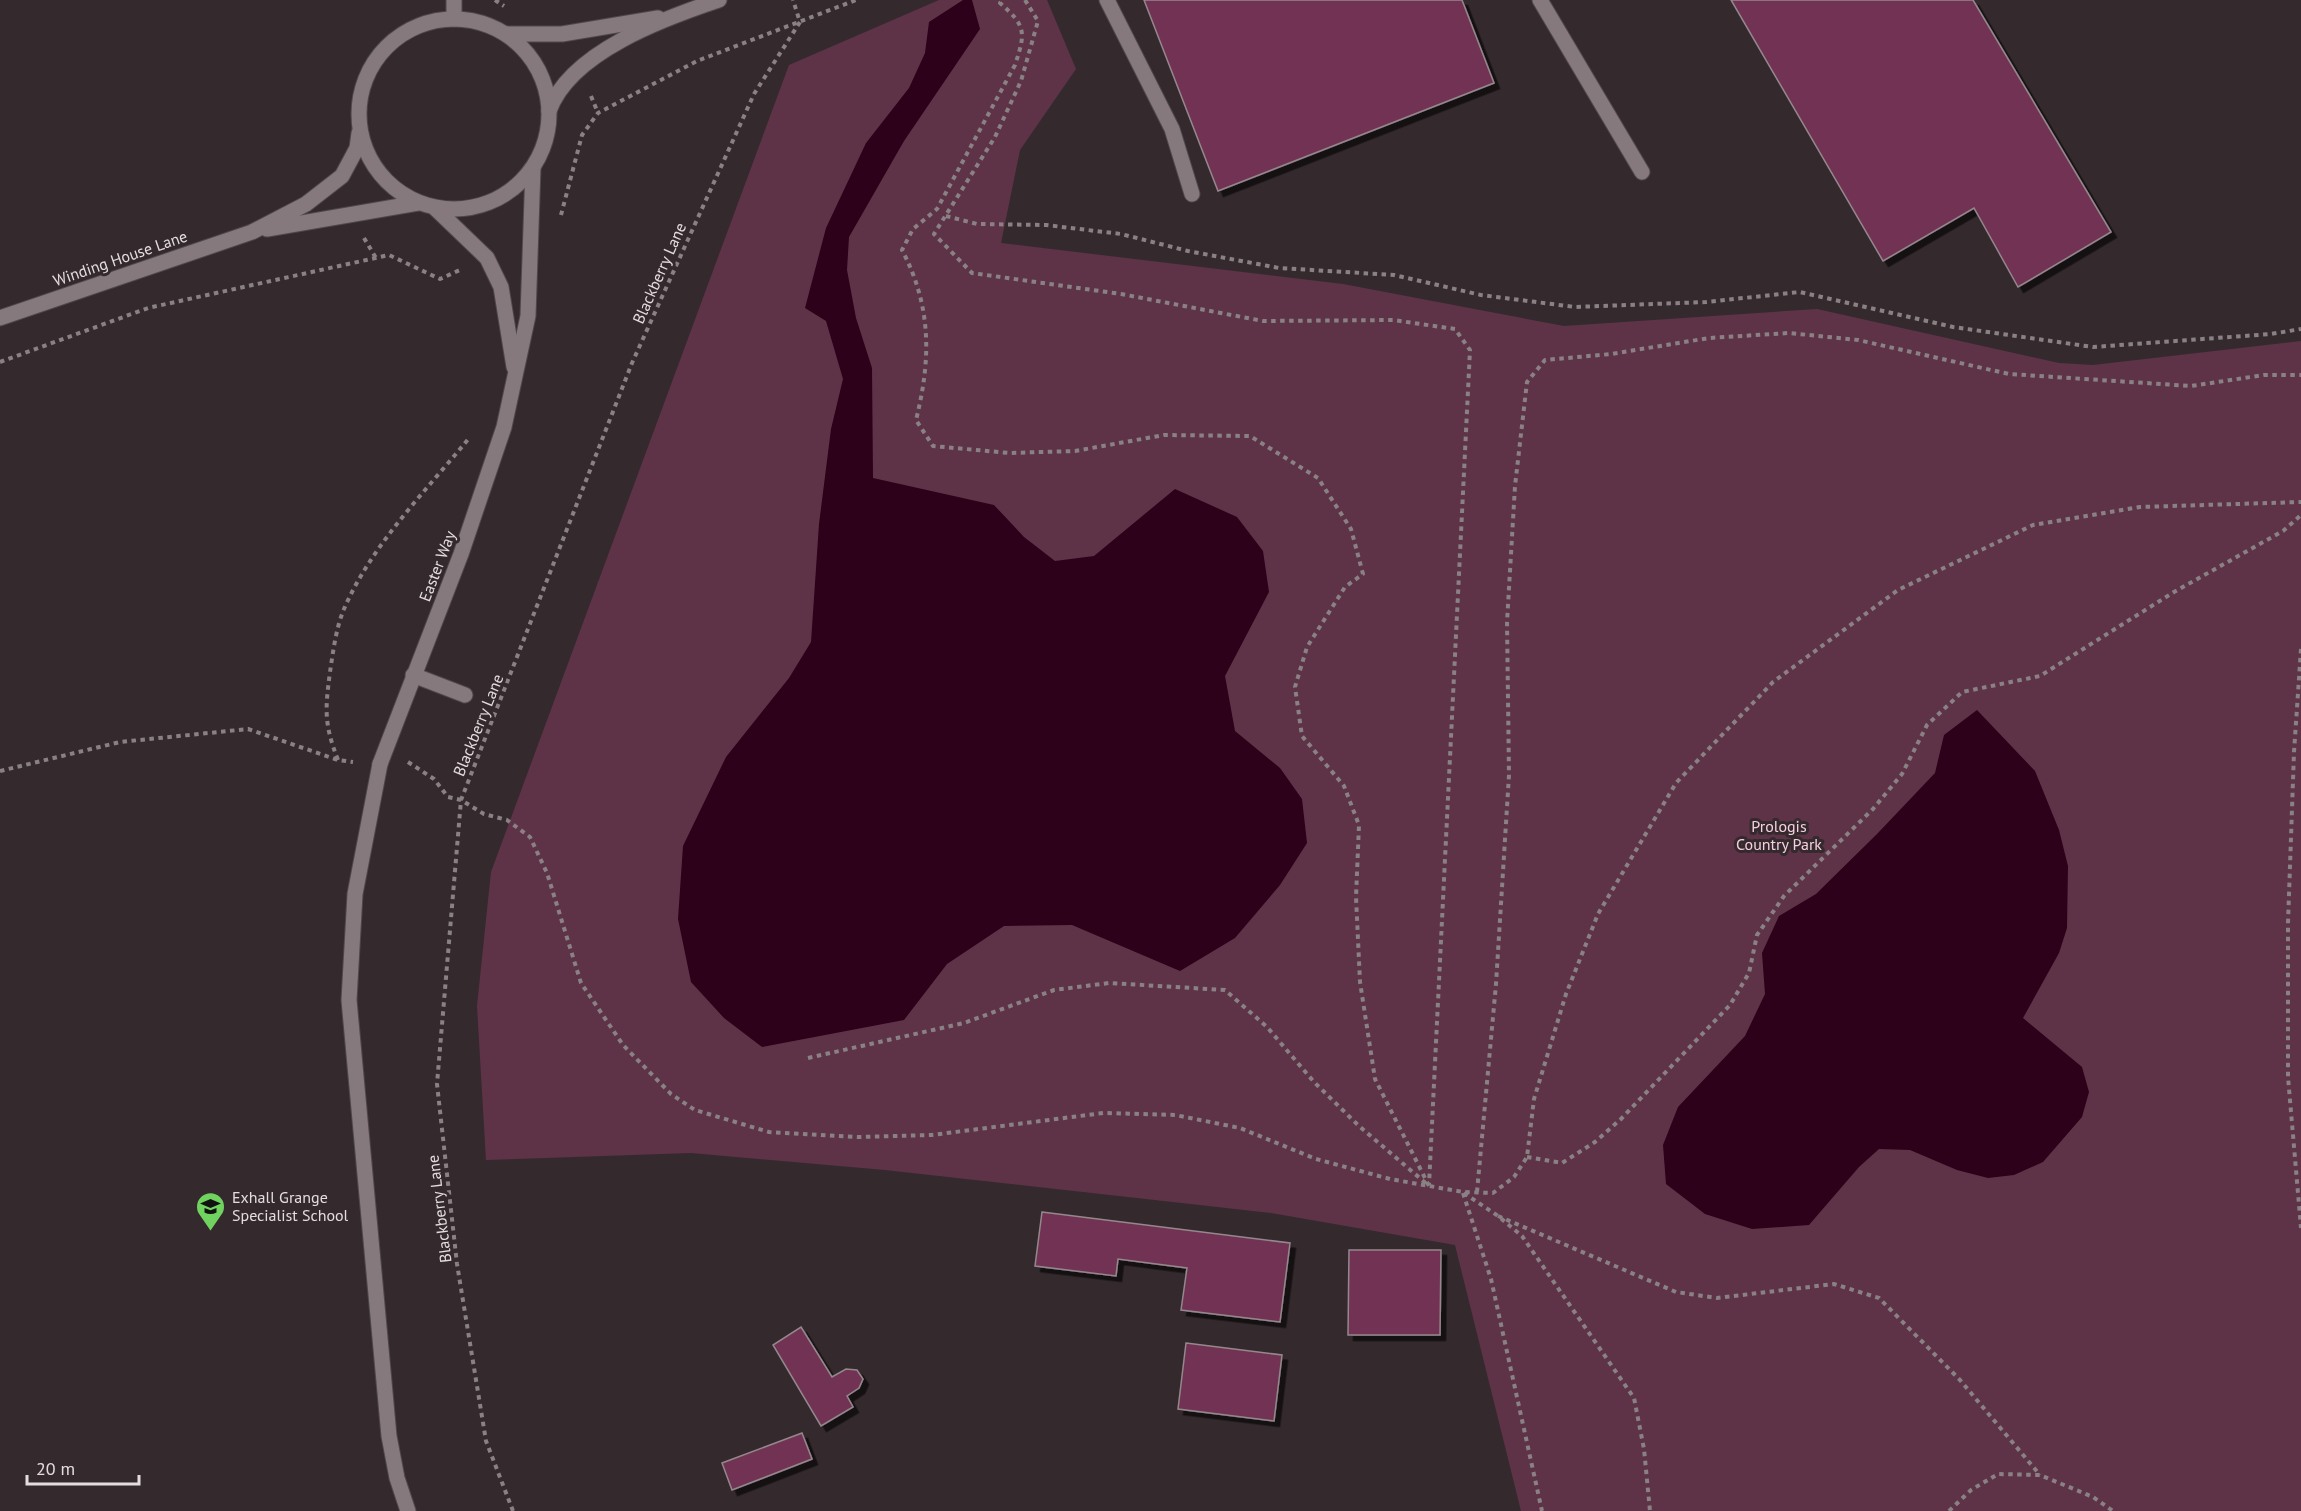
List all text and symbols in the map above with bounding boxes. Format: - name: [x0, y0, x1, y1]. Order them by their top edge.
- street label: Blackberry Lane: [628, 219, 690, 327]
- street label: Winding House Lane: [50, 226, 190, 290]
- street label: Easter Way: [414, 527, 460, 604]
- street label: Blackberry Lane: [448, 671, 508, 779]
- park label: Prologis Country Park: [1736, 816, 1822, 854]
- street label: Blackberry Lane: [422, 1154, 456, 1264]
- place label: Exhall Grange Specialist School: [232, 1187, 349, 1225]
- school or university icon: Exhall Grange Specialist School: [195, 1190, 227, 1232]
- scale bar: [27, 1448, 140, 1486]
- text: 20 m: [36, 1457, 75, 1480]

